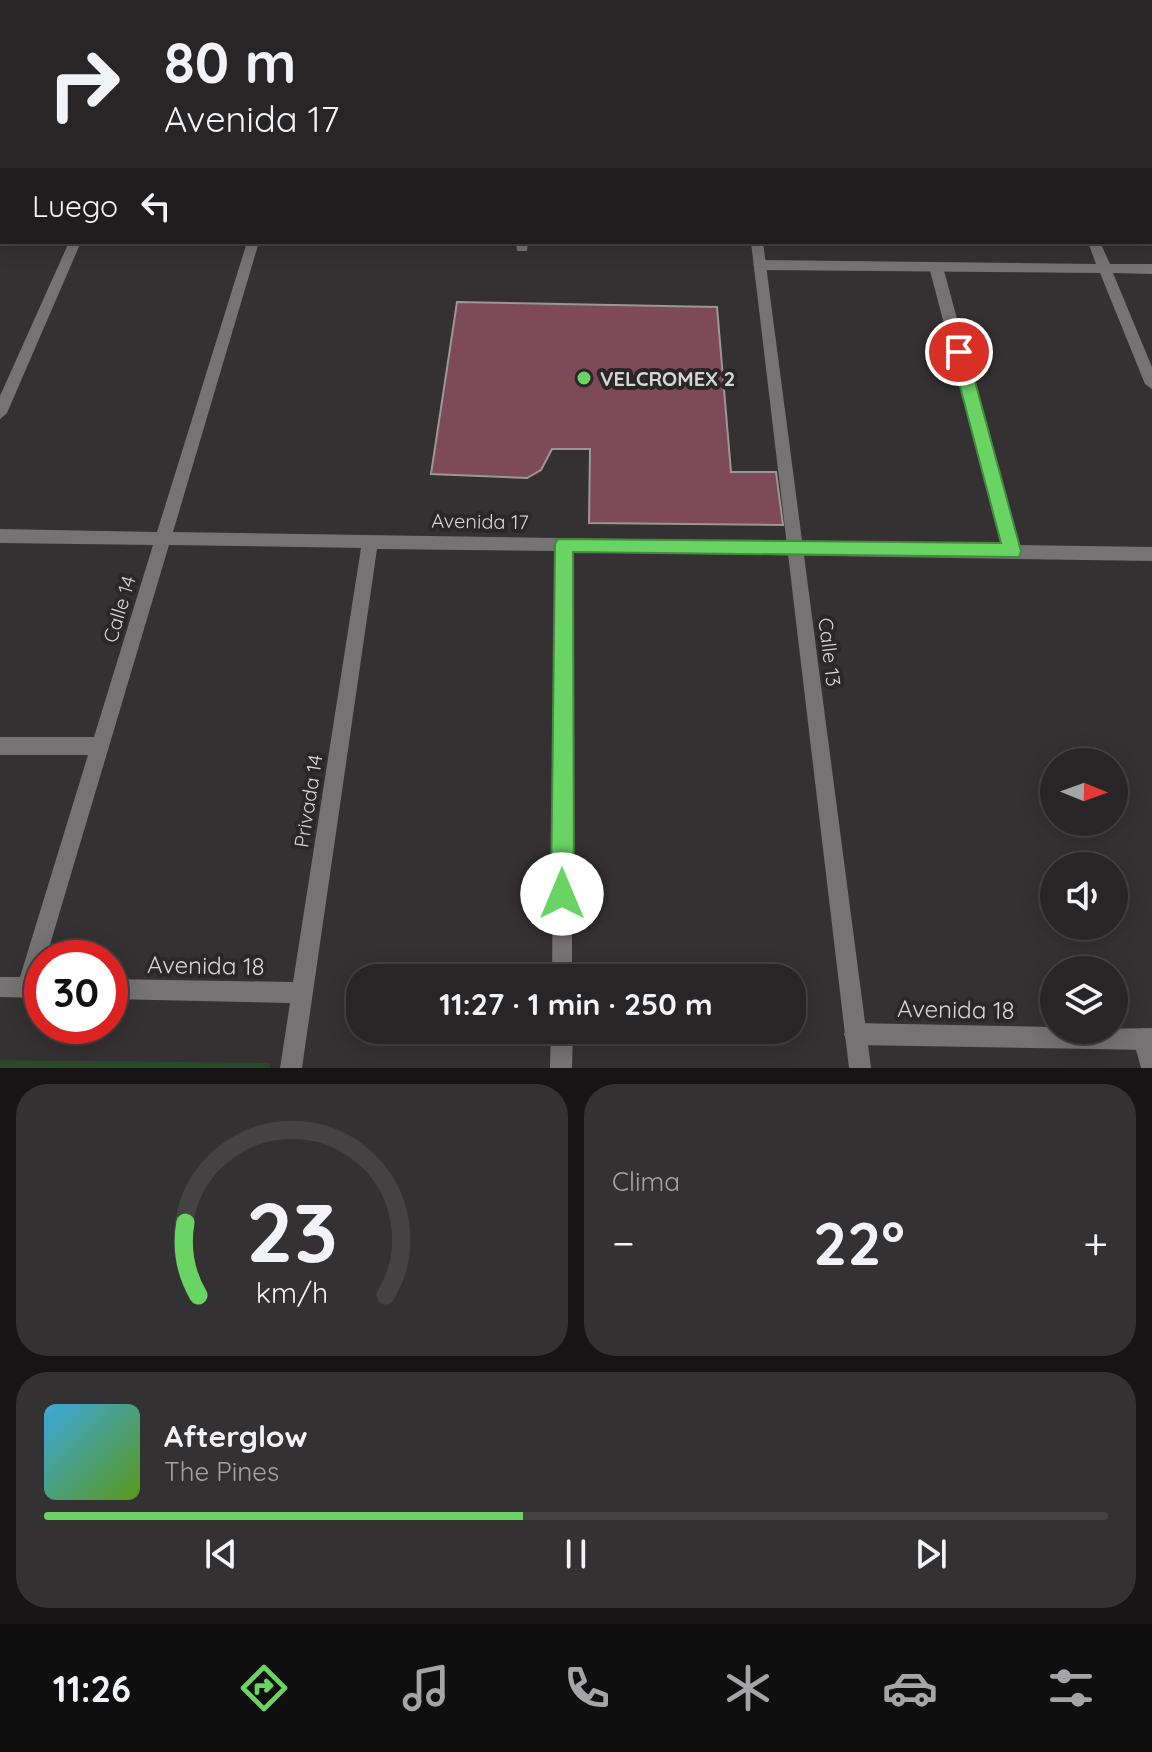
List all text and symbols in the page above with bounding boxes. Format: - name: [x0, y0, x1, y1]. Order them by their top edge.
- text: 80 m: [164, 27, 296, 97]
- icon: right: [32, 32, 136, 136]
- text: Avenida 17: [164, 96, 339, 141]
- icon: left: [134, 184, 178, 228]
- text: Luego: [32, 187, 118, 225]
- pin: [925, 318, 993, 386]
- icon: arrive: [937, 330, 981, 374]
- place label: VELCROMEX 2: [600, 366, 735, 391]
- marker: VELCROMEX 2: [575, 369, 593, 387]
- street label: Avenida 17: [431, 508, 529, 534]
- street label: Calle 14: [97, 573, 141, 645]
- street label: Calle 13: [813, 616, 847, 688]
- north arrow: [1040, 748, 1128, 836]
- map controls: [1040, 748, 1128, 1044]
- street label: Privada 14: [288, 753, 328, 849]
- position arrow: [520, 852, 604, 936]
- button: sound: [1040, 852, 1128, 940]
- speed limit sign: 30: [24, 940, 128, 1044]
- street label: Avenida 18: [147, 949, 265, 981]
- button: layers: [1040, 956, 1128, 1044]
- text: 11:27 · 1 min · 250 m: [439, 985, 713, 1023]
- street label: Avenida 18: [897, 993, 1015, 1025]
- text: Clima: [612, 1165, 680, 1198]
- text: 23: [246, 1179, 338, 1283]
- text: 22°: [813, 1205, 905, 1280]
- text: −: [612, 1215, 635, 1270]
- text: +: [1083, 1215, 1108, 1270]
- text: km/h: [256, 1274, 328, 1310]
- text: Afterglow: [164, 1417, 307, 1455]
- text: The Pines: [164, 1455, 279, 1488]
- icon: previous: [199, 1532, 243, 1576]
- icon: pause: [554, 1532, 598, 1576]
- icon: next: [909, 1532, 953, 1576]
- icon: directions: [236, 1660, 292, 1716]
- icon: music: [398, 1660, 454, 1716]
- icon: phone: [559, 1660, 615, 1716]
- icon: climate: [720, 1660, 776, 1716]
- icon: car: [882, 1660, 938, 1716]
- icon: filters: [1043, 1660, 1099, 1716]
- text: 11:26: [53, 1666, 131, 1711]

